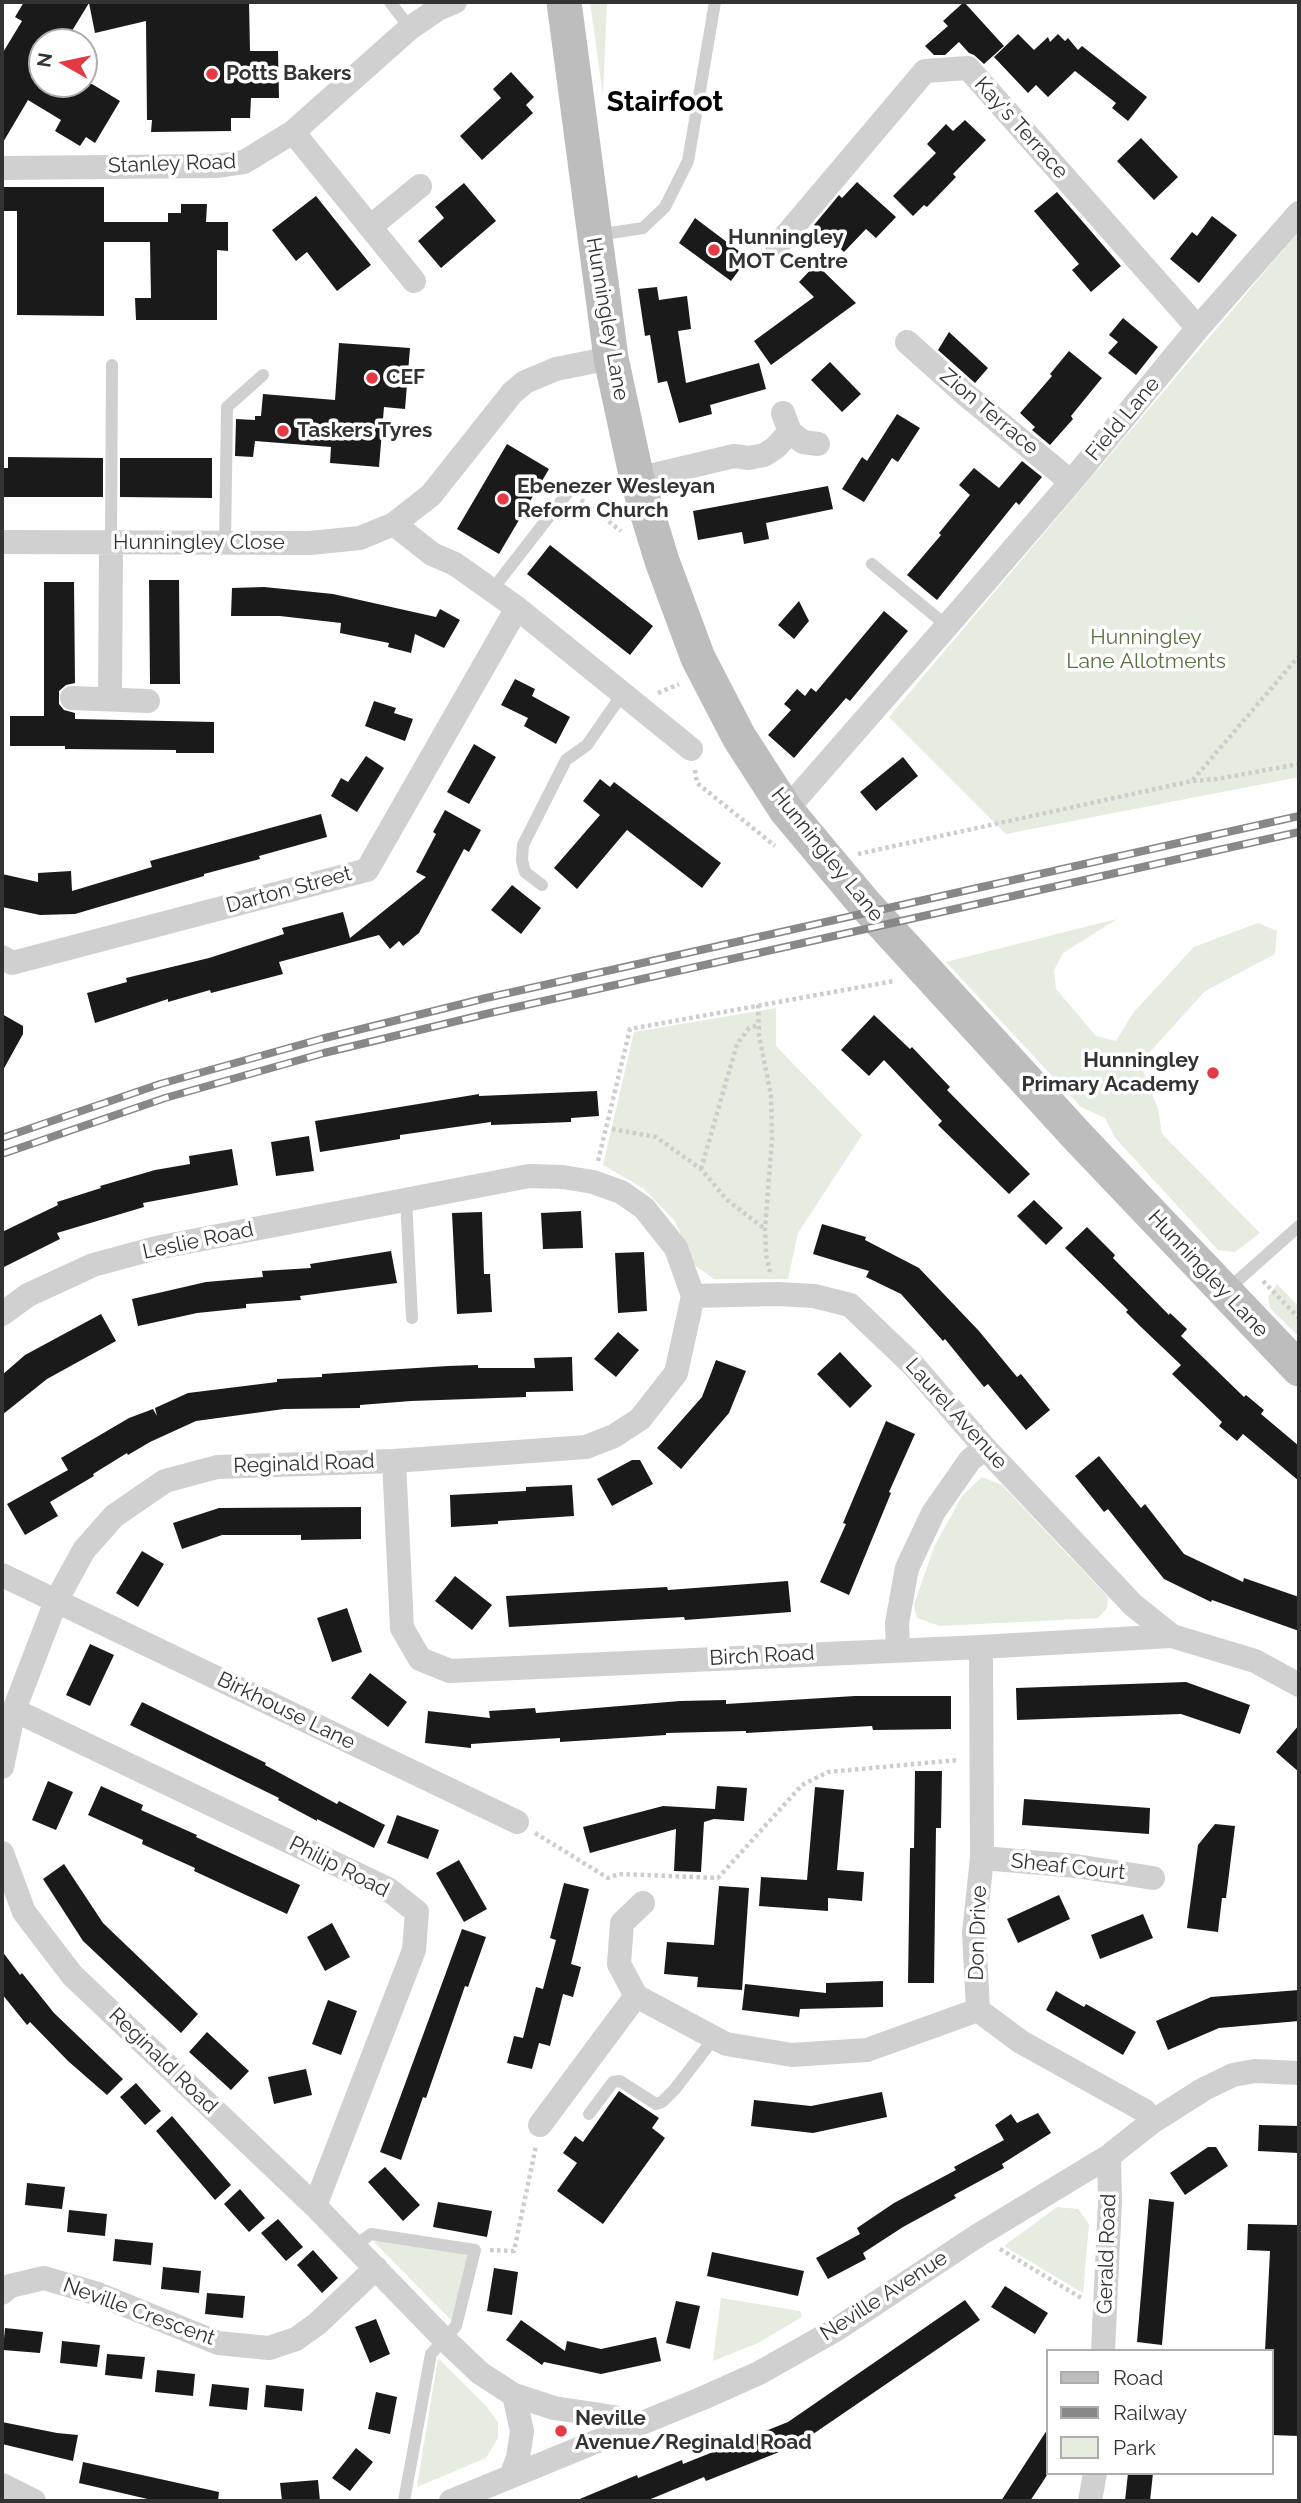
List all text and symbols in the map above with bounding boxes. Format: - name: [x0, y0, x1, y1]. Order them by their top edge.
- north arrow: [28, 28, 98, 98]
- text: N: [32, 51, 56, 69]
- place label: Potts Bakers: [226, 61, 351, 87]
- marker: Potts Bakers: [204, 66, 220, 82]
- street label: Kay's Terrace: [969, 72, 1073, 184]
- district label: Stairfoot: [607, 86, 723, 120]
- street label: Stanley Road: [108, 149, 236, 179]
- place label: Hunningley MOT Centre: [728, 225, 848, 275]
- street label: Hunningley Lane: [580, 236, 634, 402]
- marker: Hunningley MOT Centre: [706, 242, 722, 258]
- street label: Zion Terrace: [935, 364, 1043, 460]
- place label: CEF: [386, 365, 425, 391]
- marker: CEF: [364, 370, 380, 386]
- street label: Field Lane: [1081, 372, 1165, 466]
- place label: Taskers Tyres: [297, 418, 432, 444]
- marker: Taskers Tyres: [275, 423, 291, 439]
- place label: Ebenezer Wesleyan Reform Church: [517, 474, 715, 524]
- marker: Ebenezer Wesleyan Reform Church: [495, 491, 511, 507]
- street label: Hunningley Close: [113, 530, 285, 556]
- park label: Hunningley Lane Allotments: [1066, 625, 1226, 675]
- street label: Hunningley Lane: [765, 783, 889, 927]
- street label: Darton Street: [223, 861, 355, 919]
- place label: Hunningley Primary Academy: [1021, 1048, 1199, 1098]
- marker: Hunningley Primary Academy: [1205, 1065, 1221, 1081]
- street label: Hunningley Lane: [1143, 1205, 1273, 1343]
- street label: Leslie Road: [140, 1217, 256, 1265]
- street label: Laurel Avenue: [900, 1353, 1012, 1475]
- street label: Reginald Road: [233, 1449, 375, 1479]
- street label: Birch Road: [709, 1641, 815, 1671]
- street label: Birkhouse Lane: [213, 1667, 359, 1755]
- street label: Philip Road: [285, 1831, 393, 1903]
- street label: Sheaf Court: [1010, 1848, 1126, 1886]
- street label: Don Drive: [964, 1885, 992, 1981]
- street label: Reginald Road: [103, 2003, 223, 2119]
- street label: Gerald Road: [1092, 2193, 1122, 2315]
- street label: Neville Avenue: [816, 2246, 952, 2346]
- street label: Neville Crescent: [60, 2273, 218, 2351]
- legend: [1046, 2349, 1273, 2475]
- text: Road: [1113, 2365, 1163, 2390]
- text: Railway: [1113, 2400, 1187, 2425]
- place label: Neville Avenue/Reginald Road: [575, 2406, 812, 2456]
- marker: Neville Avenue/Reginald Road: [553, 2423, 569, 2439]
- text: Park: [1113, 2435, 1156, 2460]

